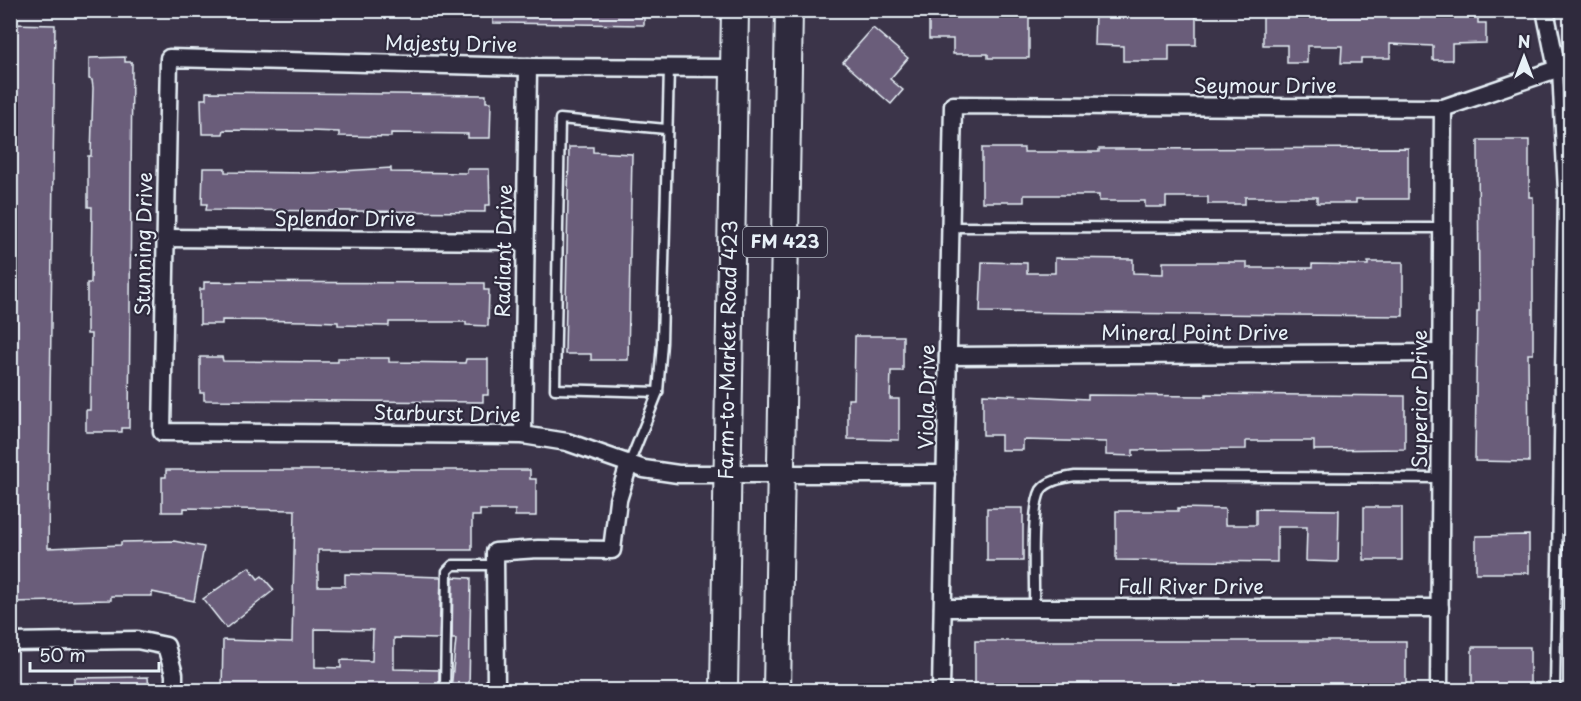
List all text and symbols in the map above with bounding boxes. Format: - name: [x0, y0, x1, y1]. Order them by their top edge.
- street label: Majesty Drive: [385, 27, 517, 59]
- north arrow: [1494, 27, 1554, 87]
- text: N: [1518, 29, 1530, 53]
- street label: Seymour Drive: [1193, 70, 1337, 100]
- street label: Stunning Drive: [127, 172, 159, 316]
- street label: Radiant Drive: [487, 184, 519, 318]
- street label: Splendor Drive: [274, 203, 416, 233]
- street label: Farm-to-Market Road 423: [710, 220, 744, 480]
- road number: FM 423: [743, 227, 827, 257]
- street label: Mineral Point Drive: [1101, 317, 1289, 347]
- street label: Superior Drive: [1404, 330, 1434, 468]
- street label: Viola Drive: [910, 344, 942, 450]
- street label: Starburst Drive: [373, 397, 521, 429]
- street label: Fall River Drive: [1118, 571, 1264, 601]
- scale bar: [30, 635, 159, 673]
- text: 50 m: [39, 641, 86, 668]

